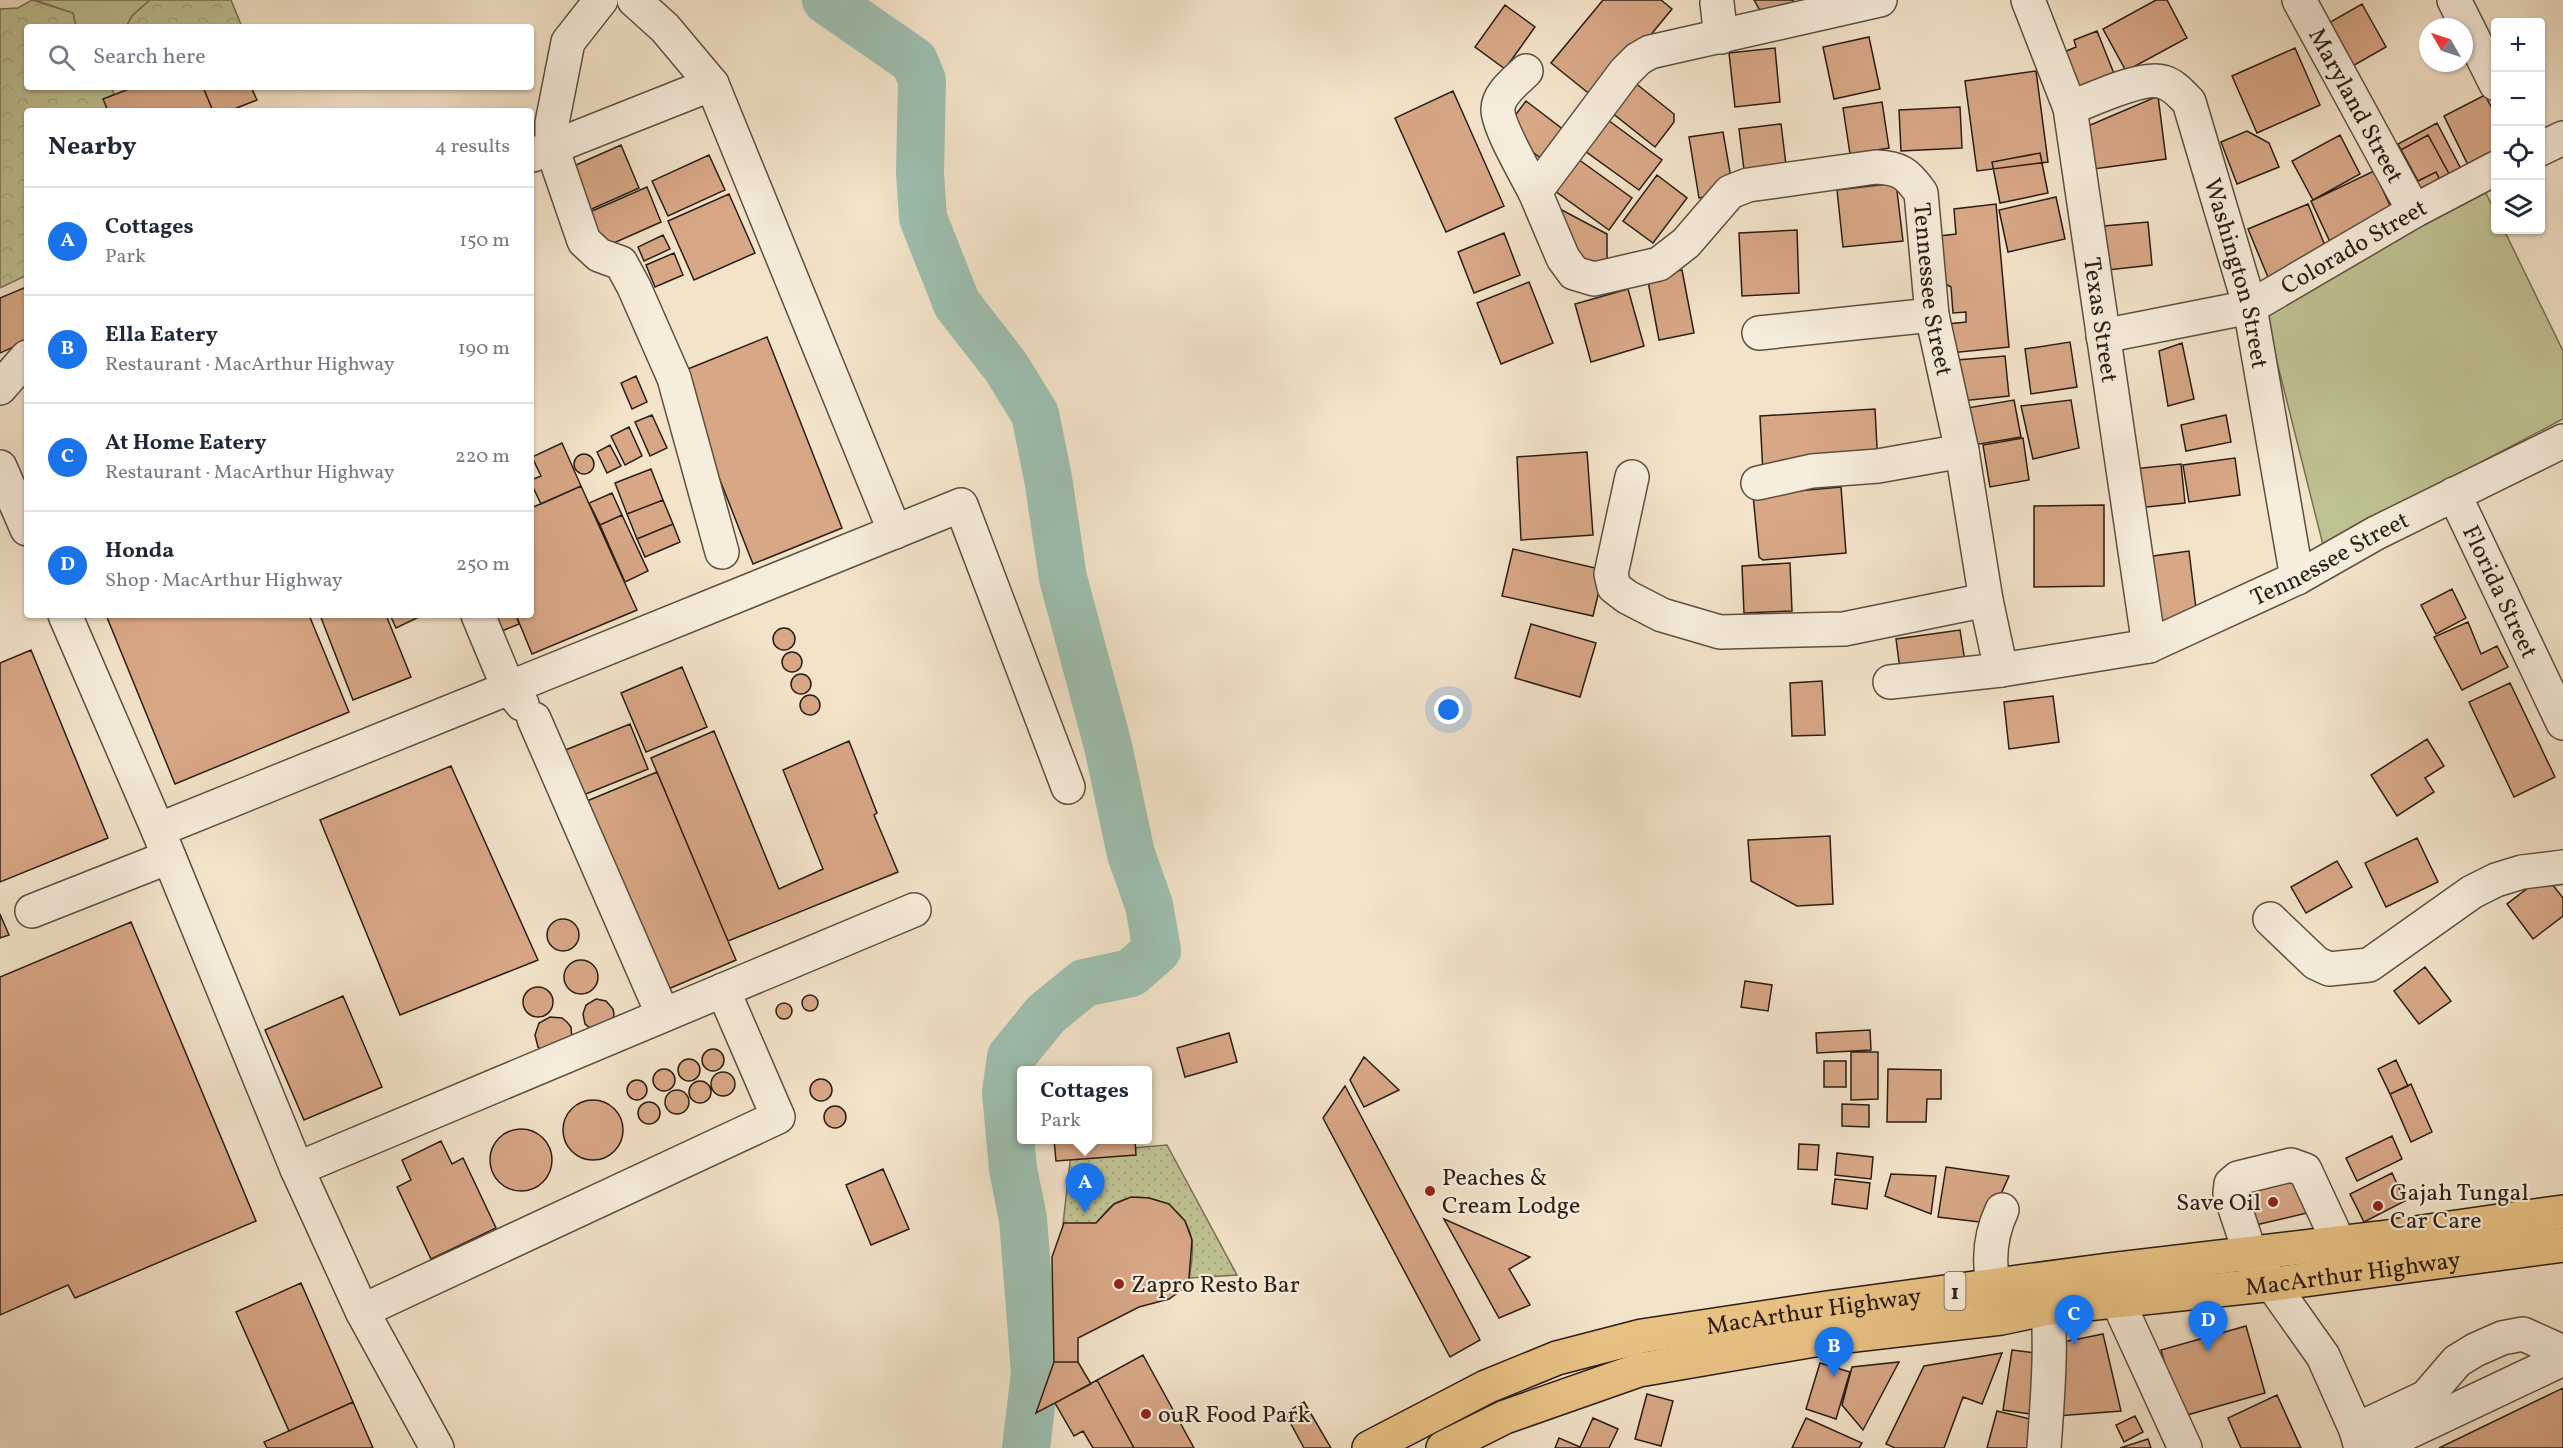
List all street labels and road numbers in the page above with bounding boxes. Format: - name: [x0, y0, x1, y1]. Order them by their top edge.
- street label: Maryland Street: [2299, 23, 2411, 190]
- street label: Washington Street: [2194, 175, 2275, 371]
- street label: Colorado Street: [2275, 192, 2434, 304]
- street label: Tennessee Street: [1903, 201, 1960, 380]
- street label: Texas Street: [2073, 255, 2125, 385]
- street label: Tennessee Street: [2246, 504, 2415, 616]
- street label: Florida Street: [2452, 520, 2545, 665]
- street label: MacArthur Highway: [2244, 1244, 2463, 1306]
- road number: 1: [1944, 1272, 1966, 1310]
- street label: MacArthur Highway: [1704, 1280, 1924, 1345]

